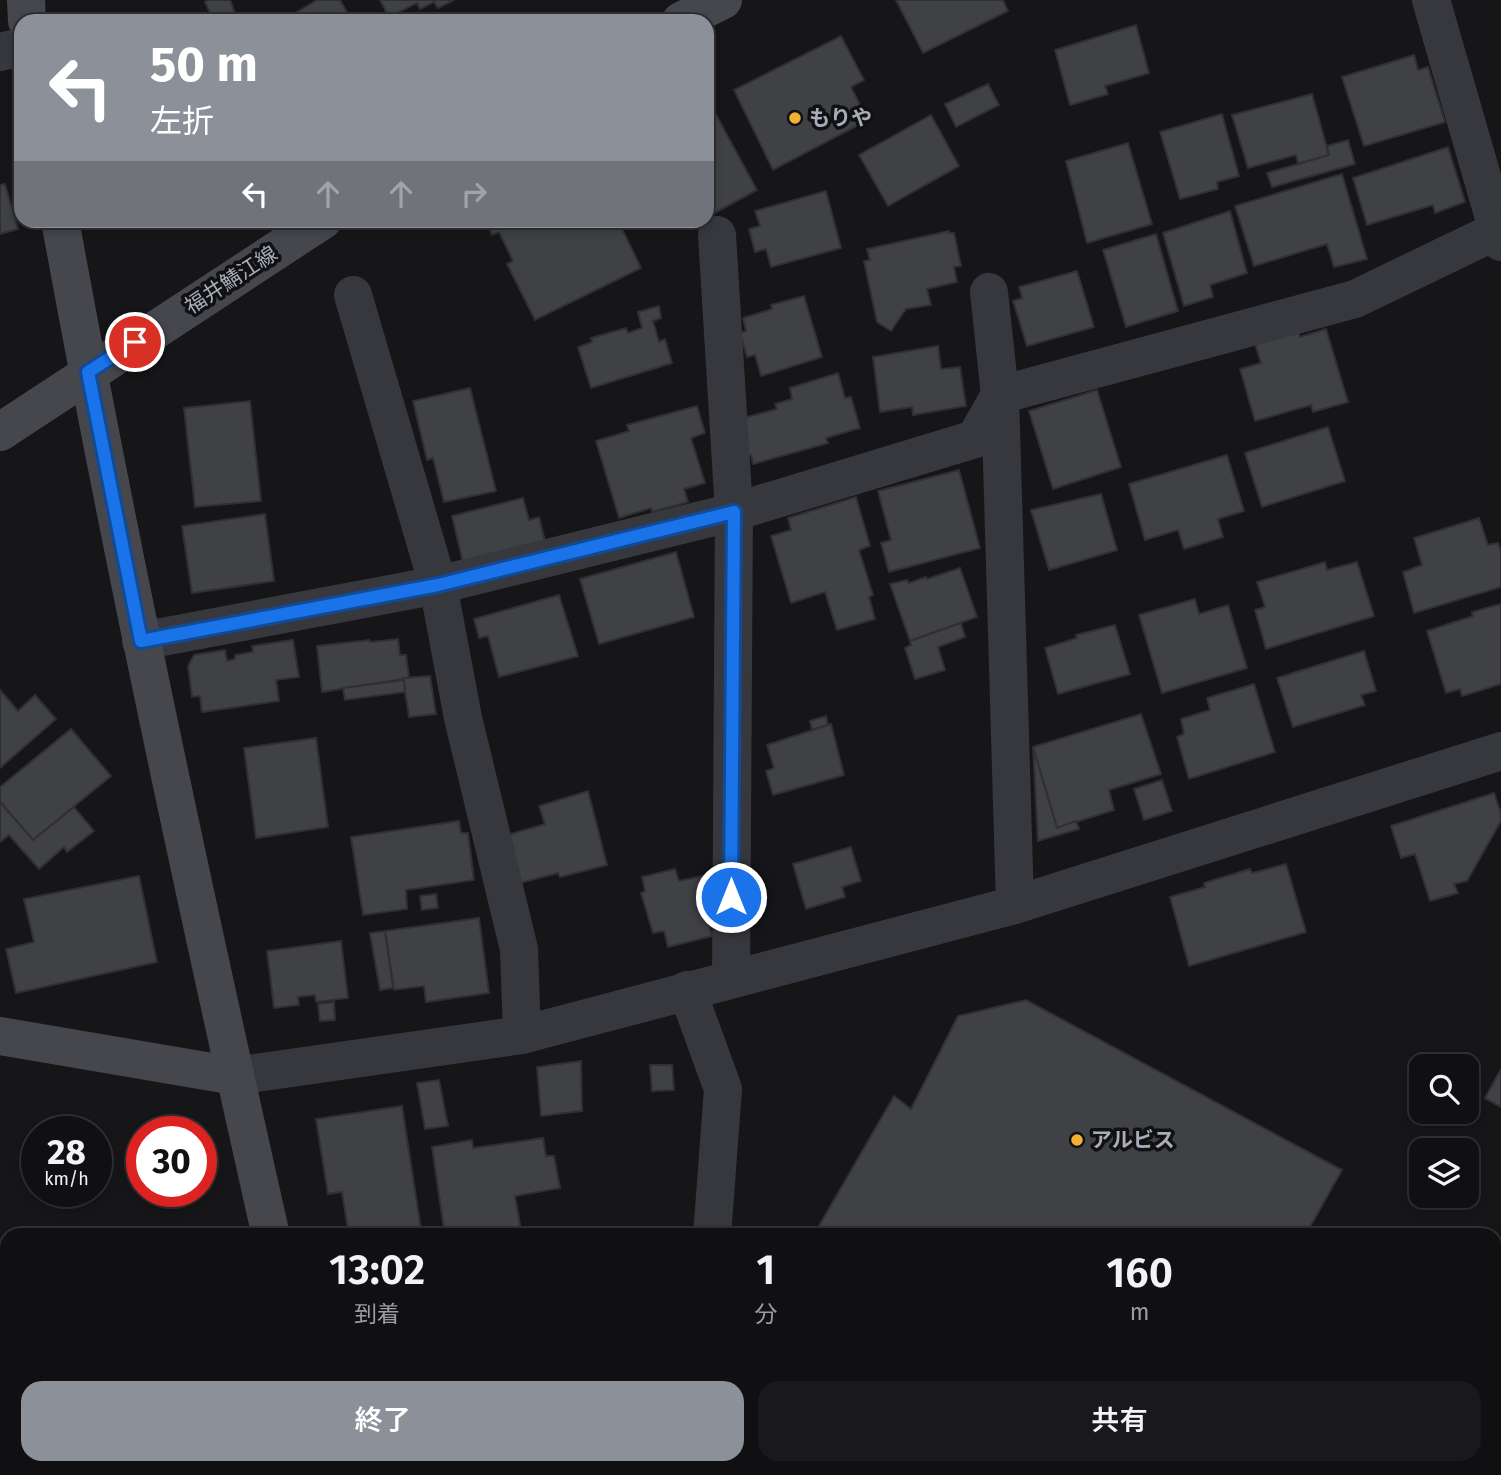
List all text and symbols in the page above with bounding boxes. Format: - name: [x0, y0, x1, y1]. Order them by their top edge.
- text: 50 m: [150, 35, 258, 94]
- icon: left: [35, 42, 126, 133]
- text: 左折: [150, 102, 214, 140]
- place label: もりや: [809, 105, 872, 131]
- marker: もりや: [787, 110, 803, 126]
- icon: left: [236, 175, 274, 213]
- icon: ahead: [309, 175, 347, 213]
- icon: ahead: [382, 175, 420, 213]
- icon: right: [455, 175, 493, 213]
- street label: 福井鯖江線: [180, 241, 282, 319]
- pin: [105, 312, 165, 372]
- icon: arrive: [116, 323, 154, 361]
- position arrow: [694, 860, 768, 934]
- map controls: [1409, 1054, 1479, 1208]
- button: search: [1409, 1054, 1479, 1124]
- speed limit sign: 30: [126, 1116, 217, 1207]
- place label: アルビス: [1091, 1127, 1175, 1153]
- text: 28: [47, 1131, 86, 1173]
- marker: アルビス: [1069, 1132, 1085, 1148]
- button: layers: [1409, 1138, 1479, 1208]
- text: km/h: [44, 1168, 89, 1190]
- text: 13:02: [329, 1245, 425, 1295]
- text: 1: [756, 1245, 775, 1295]
- text: 160: [1106, 1248, 1173, 1298]
- text: m: [1130, 1298, 1149, 1326]
- text: 到着: [354, 1300, 400, 1328]
- text: 分: [754, 1300, 777, 1328]
- button: 終了: [21, 1381, 744, 1461]
- button: 共有: [758, 1381, 1481, 1461]

